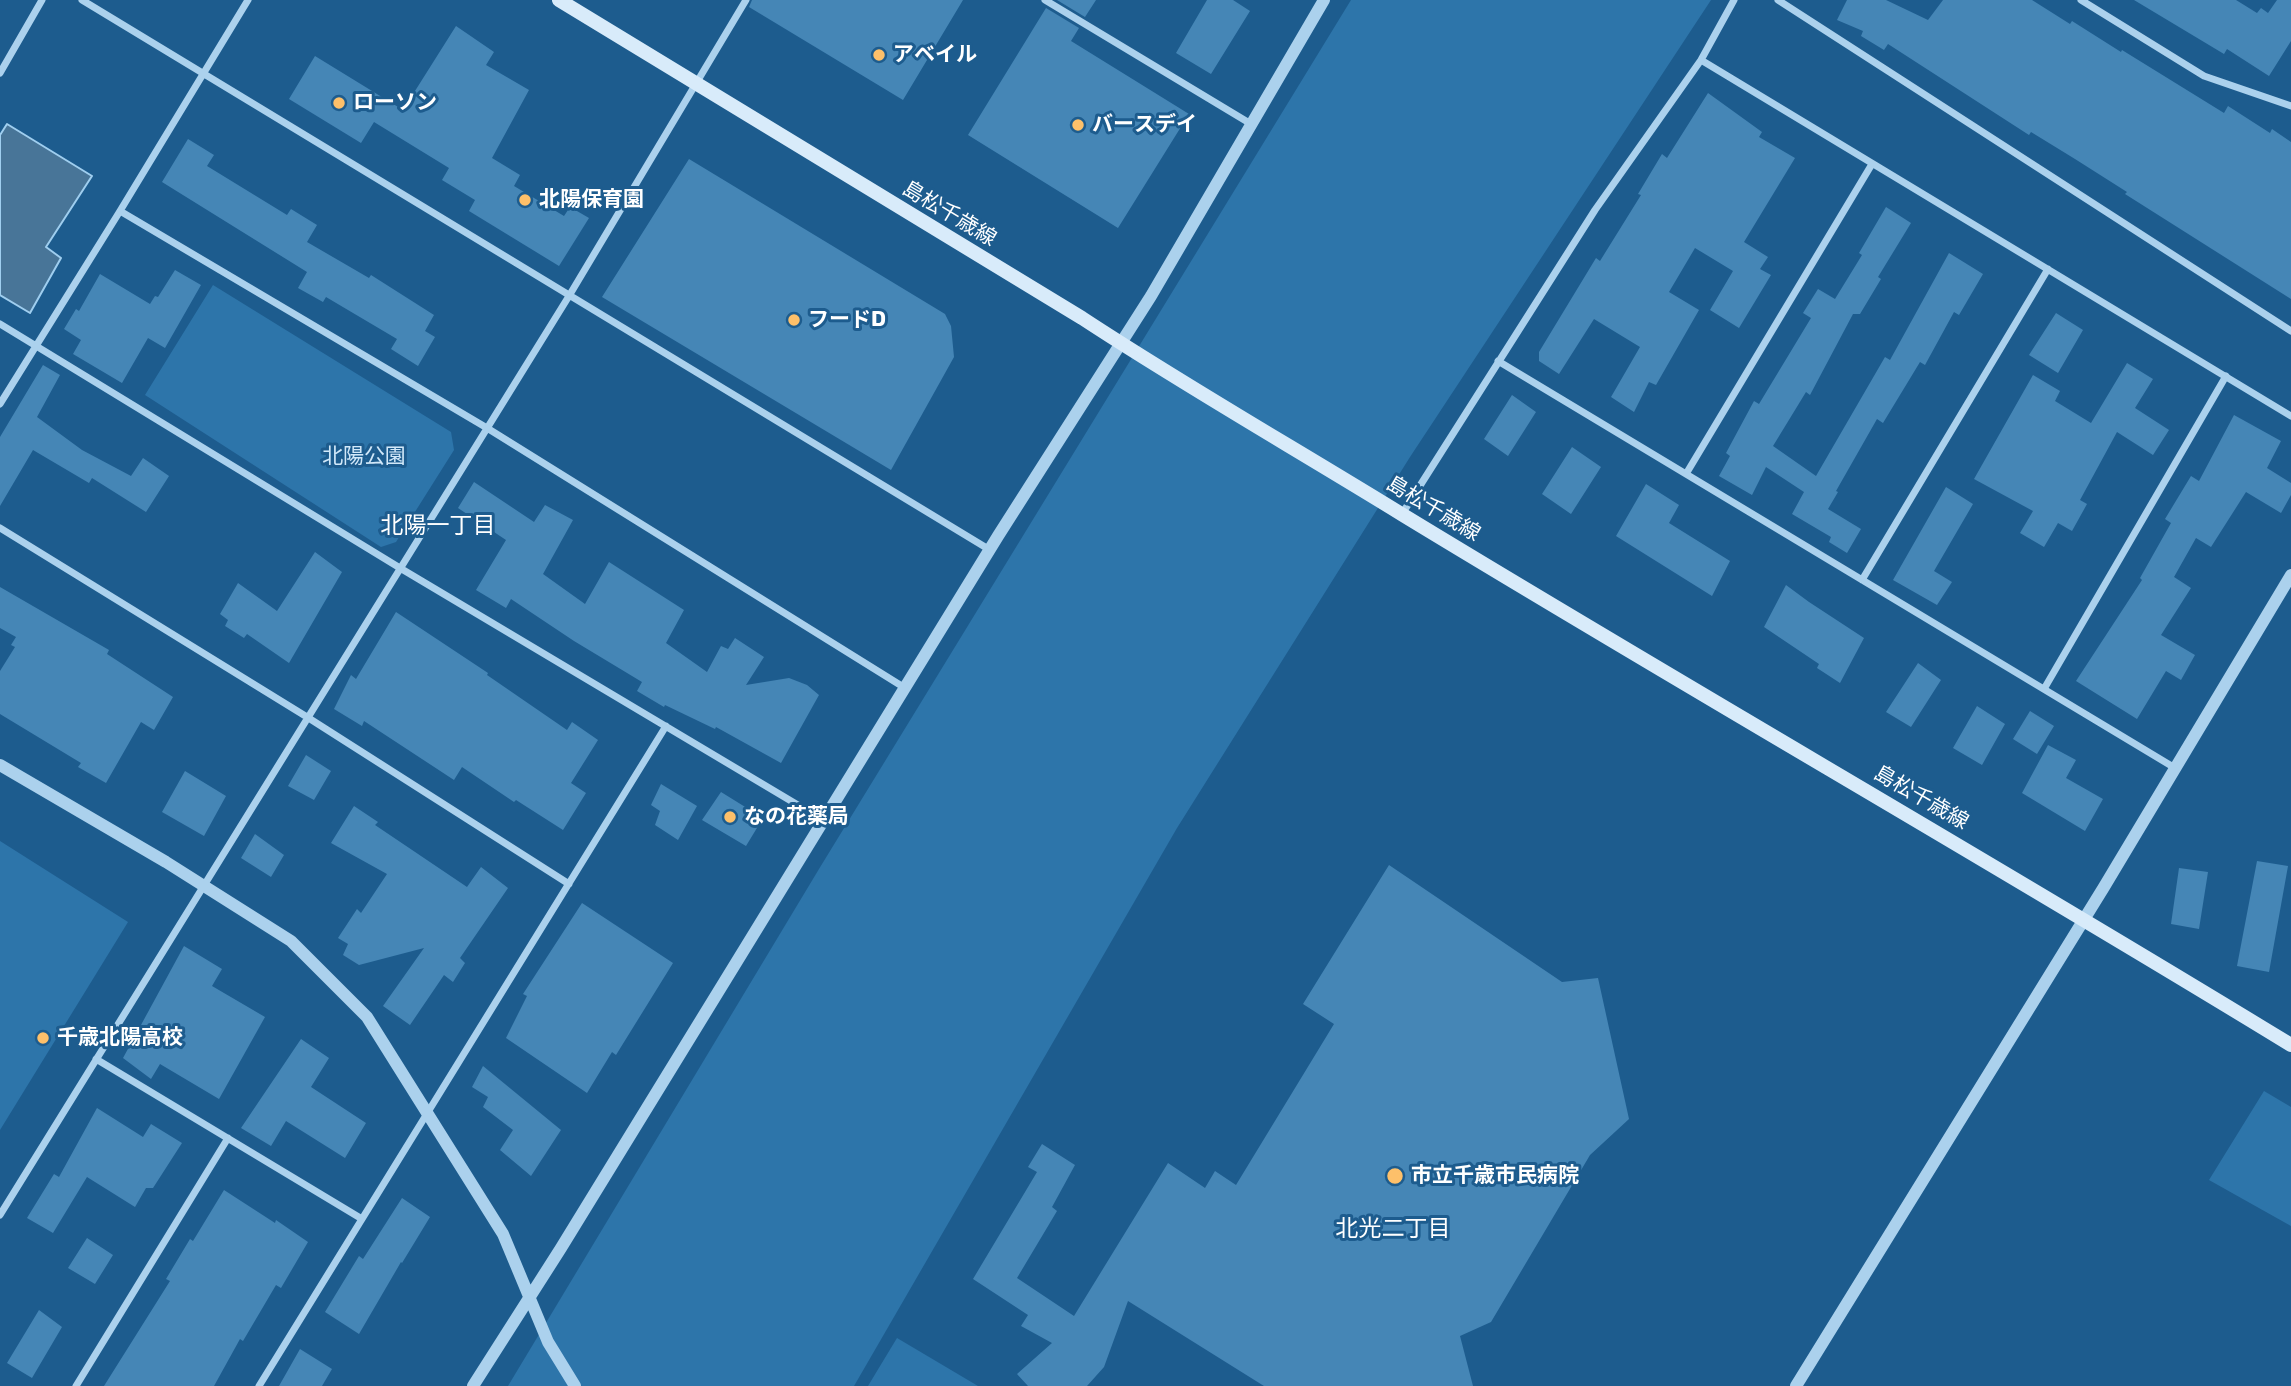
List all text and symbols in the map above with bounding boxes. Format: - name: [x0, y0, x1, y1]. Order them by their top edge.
- place label: アベイル: [893, 42, 977, 68]
- marker: アベイル: [871, 47, 887, 63]
- place label: ローソン: [353, 90, 437, 116]
- marker: ローソン: [331, 95, 347, 111]
- place label: バースデイ: [1092, 112, 1197, 138]
- marker: バースデイ: [1070, 117, 1086, 133]
- street label: 島松千歳線: [898, 176, 1000, 252]
- place label: 北陽保育園: [539, 187, 644, 213]
- marker: 北陽保育園: [517, 192, 533, 208]
- place label: フードD: [808, 307, 886, 333]
- marker: フードD: [786, 312, 802, 328]
- park label: 北陽公園: [322, 444, 406, 470]
- street label: 島松千歳線: [1382, 471, 1484, 547]
- district label: 北陽一丁目: [381, 512, 495, 540]
- street label: 島松千歳線: [1869, 761, 1973, 835]
- place label: なの花薬局: [744, 804, 849, 830]
- marker: なの花薬局: [722, 809, 738, 825]
- place label: 千歳北陽高校: [57, 1025, 183, 1051]
- marker: 千歳北陽高校: [35, 1030, 51, 1046]
- place label: 市立千歳市民病院: [1411, 1163, 1579, 1189]
- marker: 市立千歳市民病院: [1385, 1166, 1405, 1186]
- district label: 北光二丁目: [1336, 1215, 1450, 1243]

